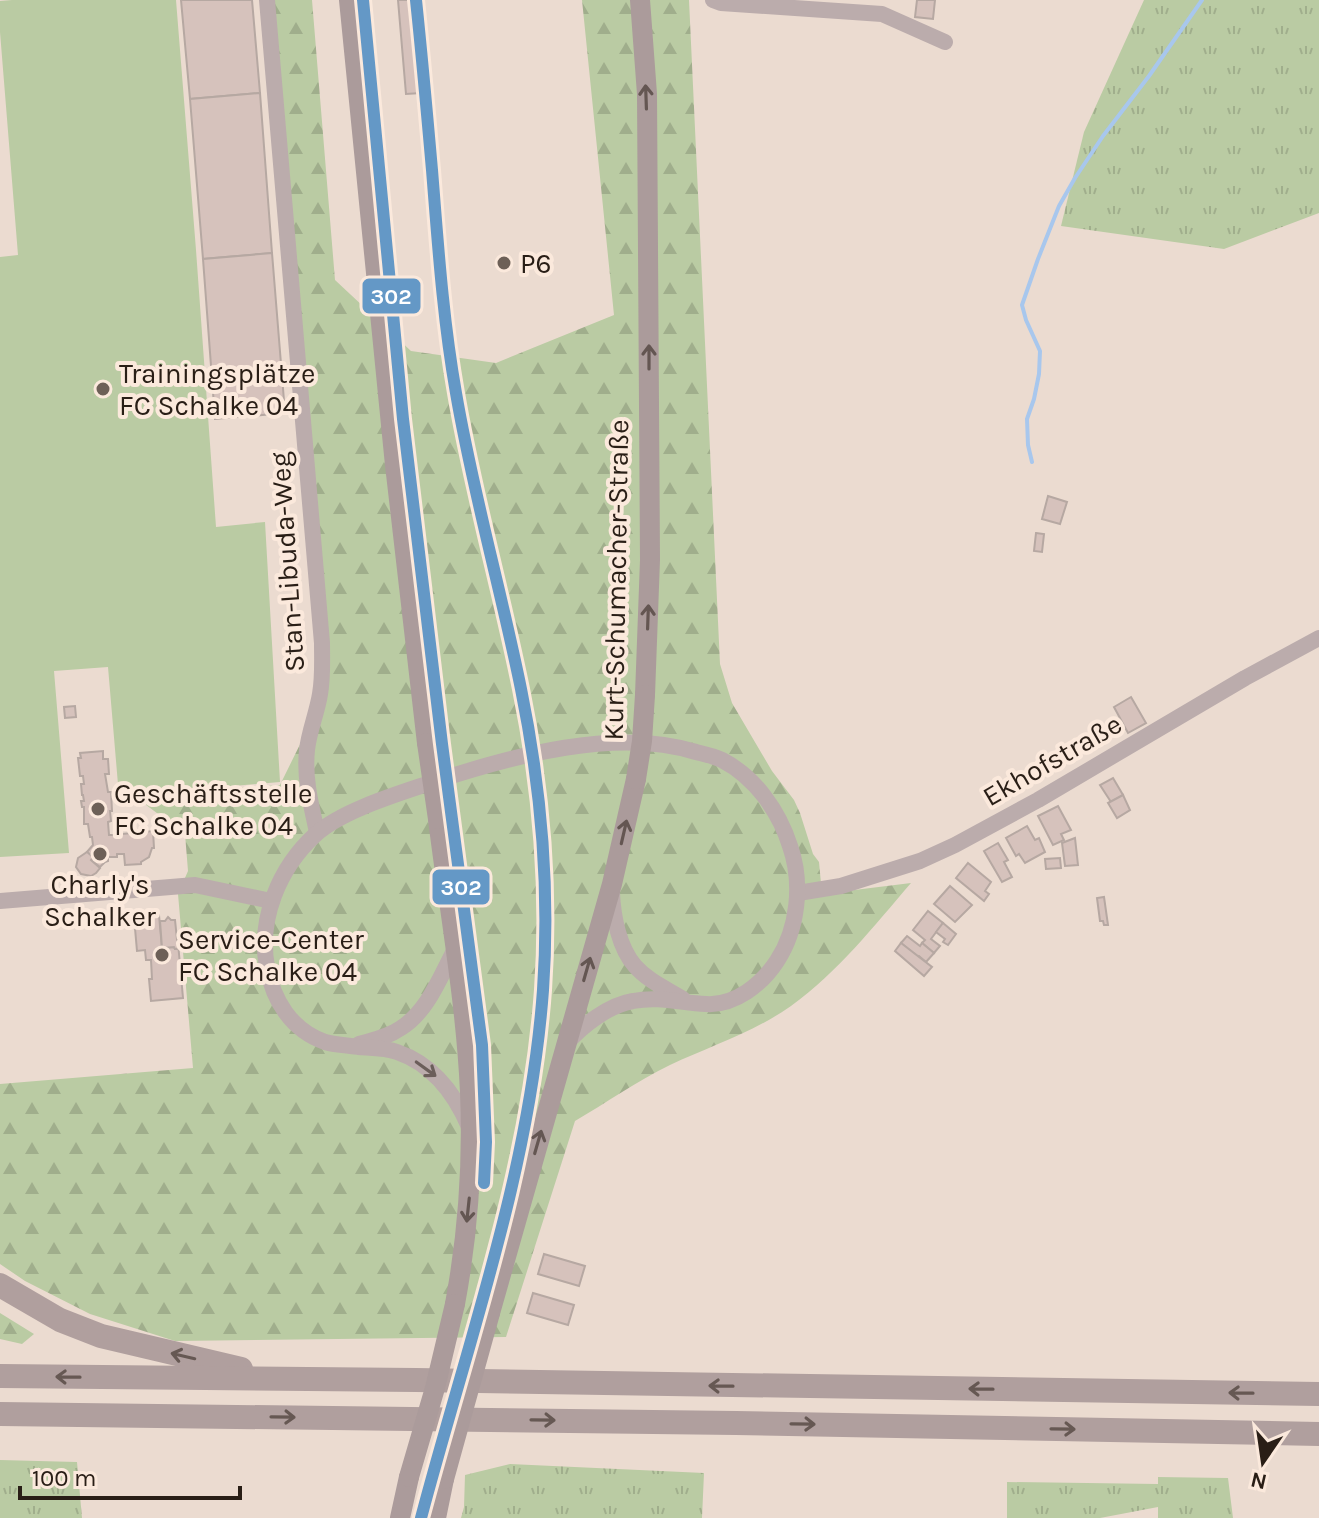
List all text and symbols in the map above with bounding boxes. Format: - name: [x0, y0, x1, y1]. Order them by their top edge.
- one-way arrow: [639, 84, 654, 111]
- place label: P6: [520, 247, 552, 280]
- marker: P6: [495, 254, 513, 272]
- line badge: 302: [361, 277, 422, 315]
- text: 302: [371, 284, 411, 310]
- one-way arrow: [641, 344, 656, 371]
- place label: Trainingsplätze FC Schalke 04: [119, 357, 315, 422]
- marker: Trainingsplätze FC Schalke 04: [94, 380, 112, 398]
- street label: Kurt-Schumacher-Straße: [597, 419, 635, 741]
- street label: Stan-Libuda-Weg: [263, 451, 311, 673]
- one-way arrow: [640, 604, 655, 631]
- street label: Ekhofstraße: [977, 707, 1127, 813]
- place label: Geschäftsstelle FC Schalke 04: [114, 777, 312, 842]
- marker: Geschäftsstelle FC Schalke 04: [89, 800, 107, 818]
- one-way arrow: [617, 819, 632, 845]
- marker: Charly's Schalker: [91, 845, 109, 863]
- place label: Charly's Schalker: [44, 868, 157, 933]
- line badge: 302: [431, 868, 491, 906]
- text: 302: [441, 875, 481, 901]
- place label: Service-Center FC Schalke 04: [178, 923, 365, 988]
- marker: Service-Center FC Schalke 04: [153, 946, 171, 964]
- one-way arrow: [580, 956, 595, 982]
- one-way arrow: [415, 1060, 436, 1077]
- one-way arrow: [532, 1129, 547, 1155]
- one-way arrow: [460, 1196, 475, 1223]
- one-way arrow: [171, 1348, 196, 1363]
- one-way arrow: [55, 1369, 82, 1385]
- one-way arrow: [708, 1378, 735, 1393]
- one-way arrow: [968, 1381, 995, 1397]
- one-way arrow: [1228, 1385, 1255, 1401]
- one-way arrow: [269, 1409, 296, 1425]
- one-way arrow: [529, 1413, 556, 1428]
- one-way arrow: [789, 1416, 816, 1432]
- one-way arrow: [1049, 1421, 1076, 1437]
- north arrow: [1223, 1422, 1303, 1502]
- scale bar: [20, 1450, 240, 1500]
- text: 100 m: [32, 1464, 97, 1492]
- text: N: [1248, 1466, 1269, 1495]

